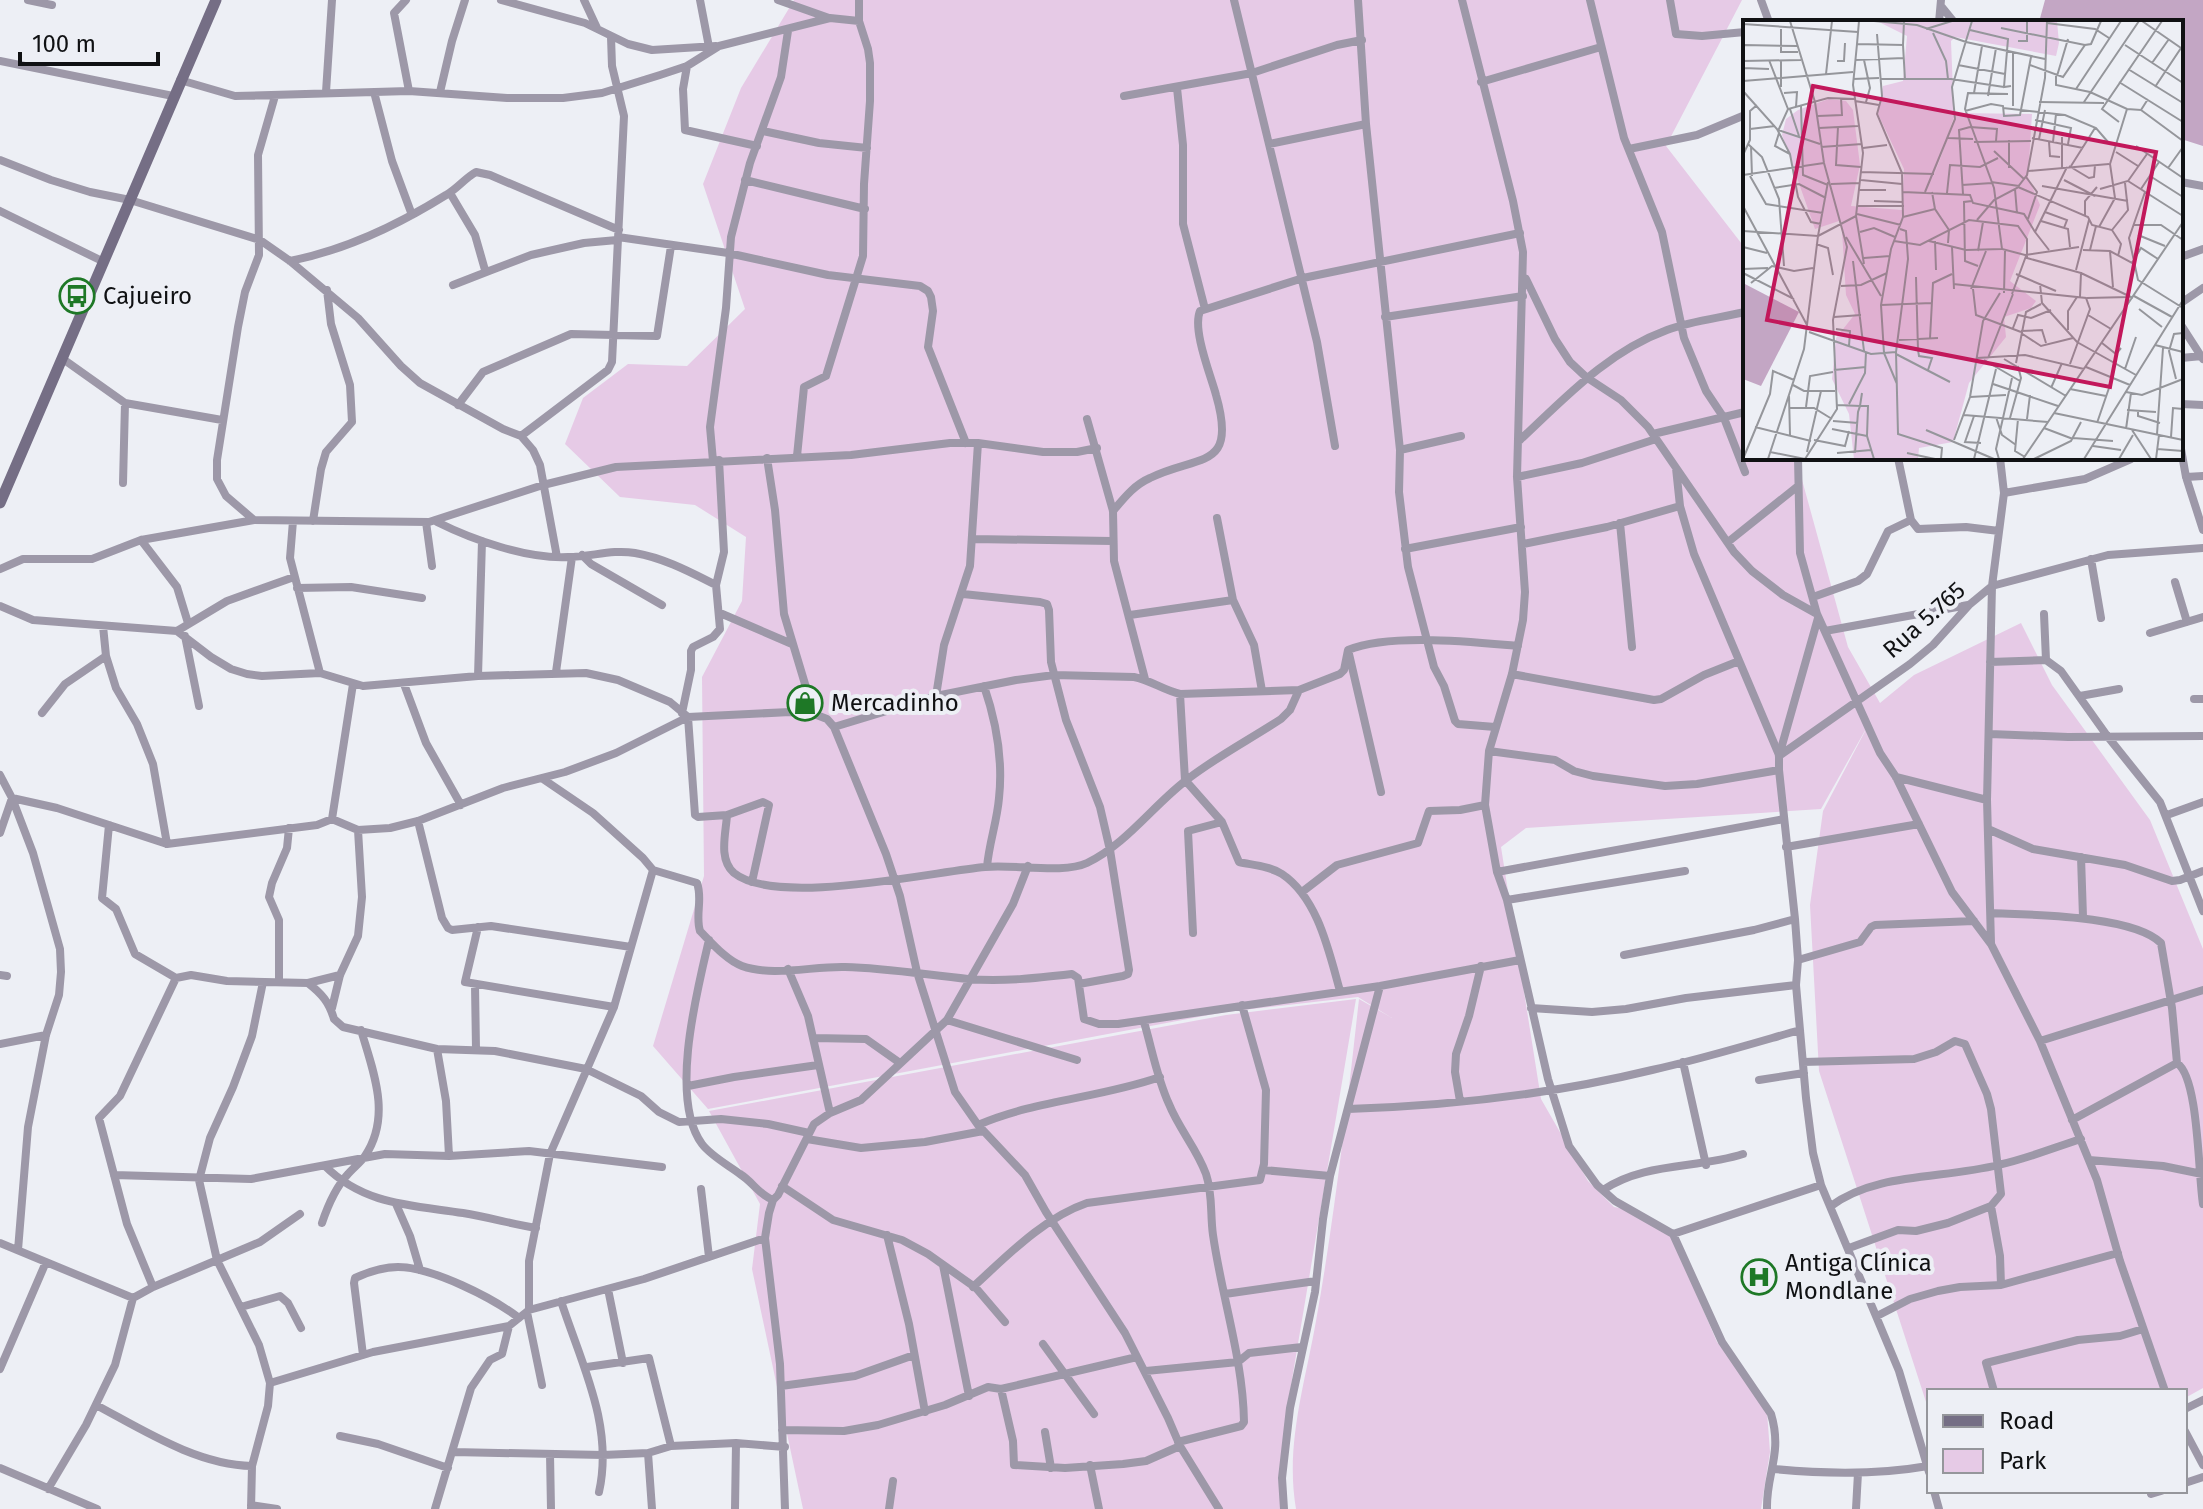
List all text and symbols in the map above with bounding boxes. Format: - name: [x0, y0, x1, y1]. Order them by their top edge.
- scale bar: [20, 16, 158, 66]
- inset map: [1743, 20, 2183, 460]
- text: 100 m: [32, 30, 96, 58]
- bus stop icon: Cajueiro: [58, 277, 96, 315]
- place label: Cajueiro: [103, 282, 192, 310]
- street label: Rua 5.765: [1877, 576, 1971, 664]
- shop icon: Mercadinho: [786, 684, 824, 722]
- place label: Mercadinho: [831, 689, 959, 717]
- place label: Antiga Clínica Mondlane: [1785, 1249, 1932, 1305]
- hospital icon: Antiga Clínica Mondlane: [1740, 1258, 1778, 1296]
- legend: [1927, 1389, 2187, 1493]
- text: Road: [1999, 1407, 2054, 1435]
- text: Park: [1999, 1447, 2047, 1475]

